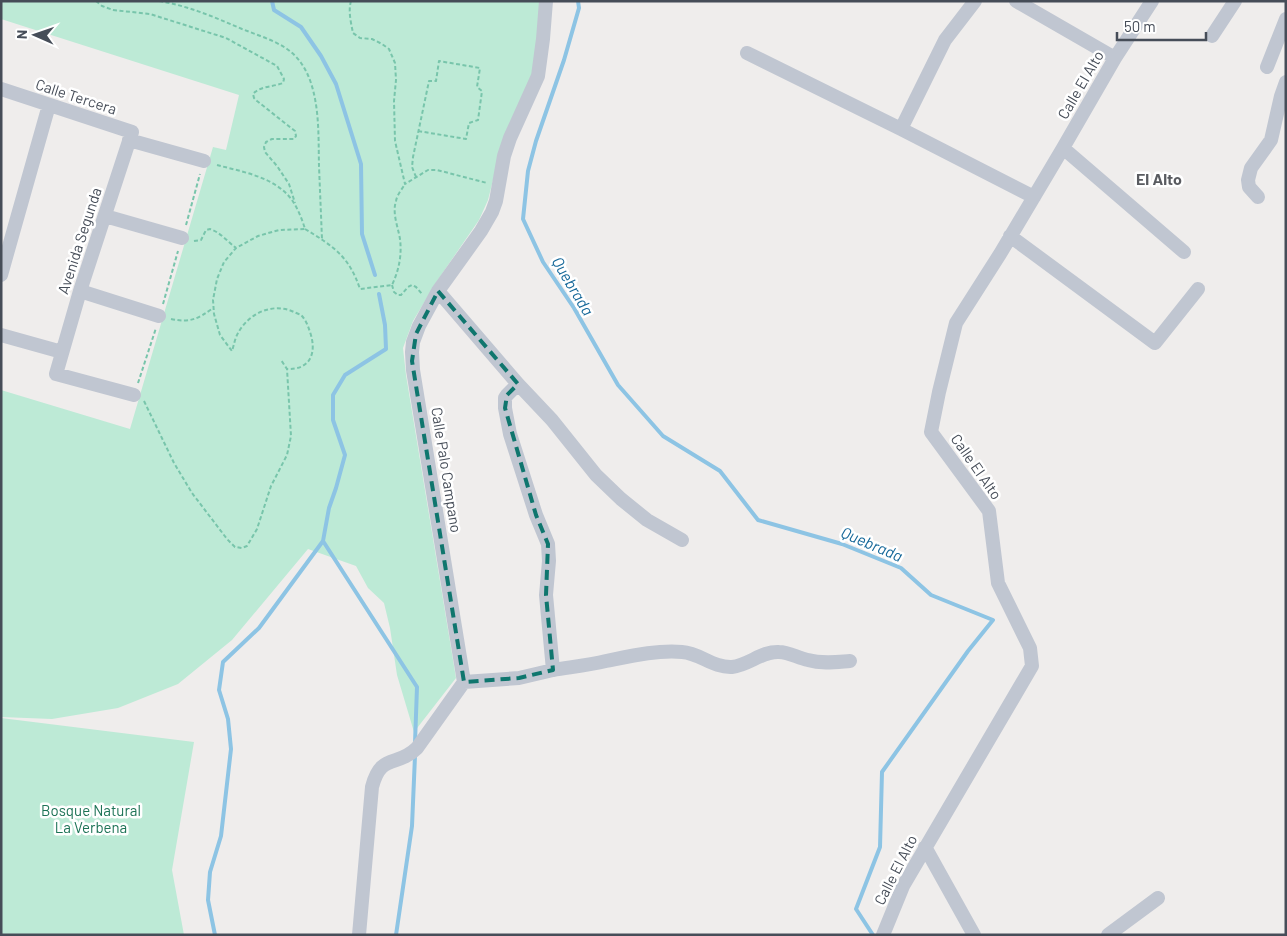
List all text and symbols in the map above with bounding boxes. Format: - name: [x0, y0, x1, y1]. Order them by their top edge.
- north arrow: [10, 10, 60, 60]
- scale bar: [1117, 10, 1206, 42]
- text: 50 m: [1124, 17, 1156, 35]
- text: N: [13, 30, 30, 39]
- street label: Calle El Alto: [1053, 47, 1107, 122]
- street label: Calle Tercera: [33, 74, 119, 118]
- district label: El Alto: [1136, 169, 1182, 188]
- street label: Avenida Segunda: [53, 185, 105, 296]
- water label: Quebrada: [549, 253, 598, 318]
- street label: Calle Palo Campano: [428, 406, 466, 534]
- street label: Calle El Alto: [948, 430, 1006, 503]
- water label: Quebrada: [839, 522, 906, 565]
- park label: Bosque Natural La Verbena: [41, 801, 141, 836]
- street label: Calle El Alto: [870, 832, 920, 908]

